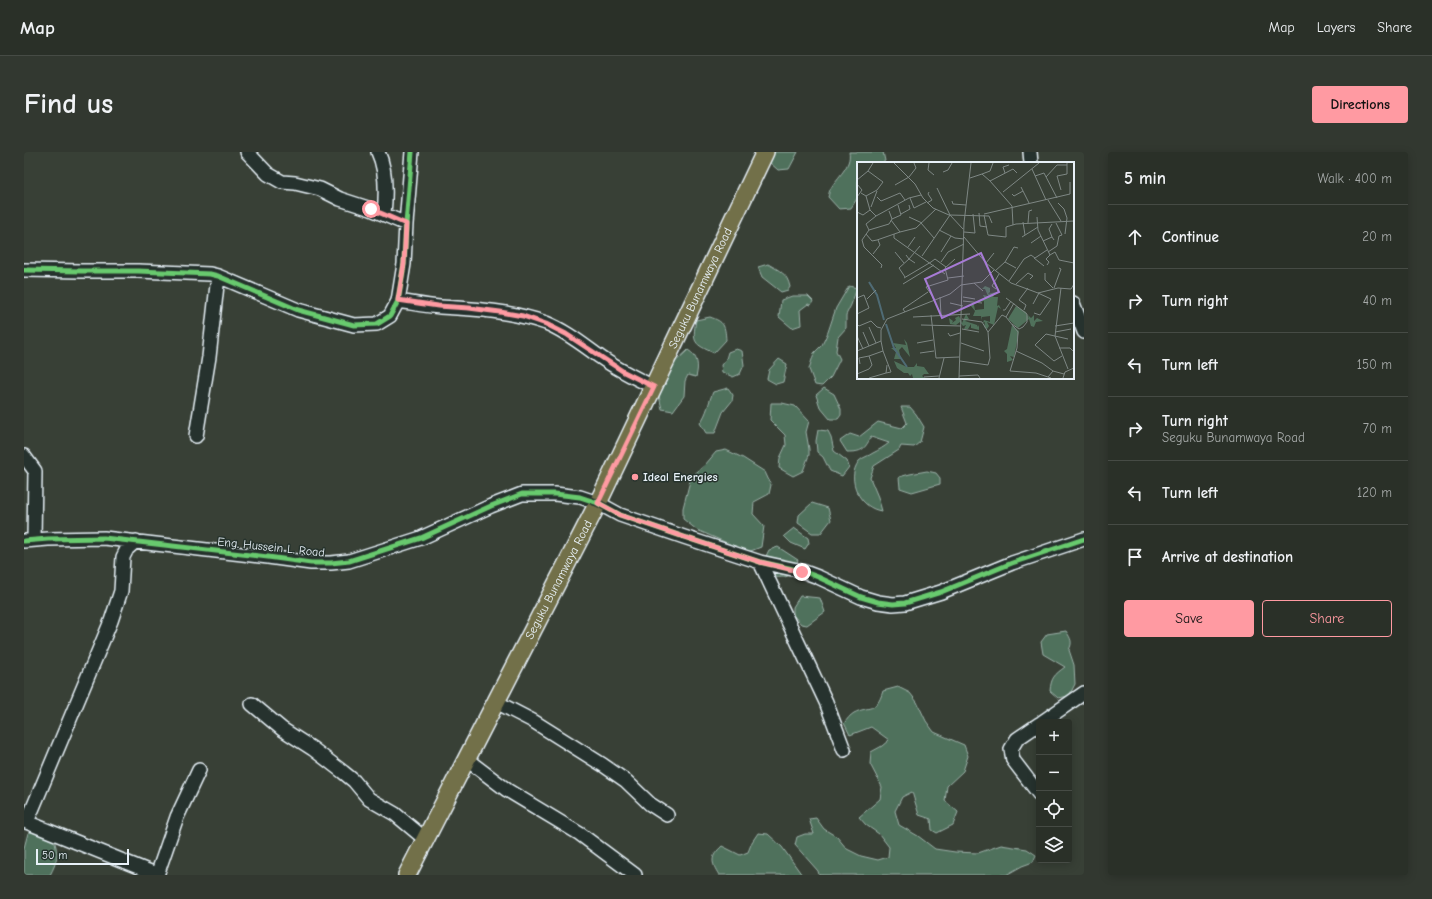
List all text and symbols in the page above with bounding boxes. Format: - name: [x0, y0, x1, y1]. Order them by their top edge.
- text: Map: [20, 17, 55, 39]
- text: Map: [1268, 19, 1295, 36]
- text: Layers: [1317, 19, 1355, 36]
- text: Share: [1377, 19, 1412, 36]
- button: Directions: [1312, 86, 1408, 123]
- text: Find us: [24, 88, 113, 120]
- inset map: [857, 162, 1074, 379]
- text: 5 min: [1124, 169, 1166, 188]
- text: Walk · 400 m: [1318, 171, 1392, 186]
- route start: [362, 200, 380, 218]
- street label: Seguku Bunamwaya Road: [665, 226, 735, 351]
- icon: ahead: [1124, 226, 1146, 248]
- text: Continue: [1162, 228, 1219, 246]
- text: 20 m: [1362, 229, 1392, 244]
- icon: right: [1124, 290, 1146, 312]
- text: Turn right: [1162, 292, 1228, 310]
- text: 40 m: [1363, 293, 1392, 308]
- icon: left: [1124, 354, 1146, 376]
- text: Turn left: [1162, 356, 1218, 374]
- text: 150 m: [1357, 357, 1392, 372]
- text: Turn right: [1162, 412, 1228, 430]
- icon: right: [1124, 418, 1146, 440]
- text: 70 m: [1363, 421, 1392, 436]
- text: Seguku Bunamwaya Road: [1162, 430, 1305, 445]
- place label: Ideal Energies: [643, 470, 718, 484]
- marker: Ideal Energies: [630, 472, 640, 482]
- icon: left: [1124, 482, 1146, 504]
- text: Turn left: [1162, 484, 1218, 502]
- text: 120 m: [1357, 485, 1392, 500]
- street label: Seguku Bunamwaya Road: [522, 518, 595, 642]
- street label: Eng. Hussein L. Road: [217, 534, 325, 560]
- icon: arrive: [1124, 546, 1146, 568]
- text: Arrive at destination: [1162, 548, 1293, 566]
- route end: [793, 563, 811, 581]
- button: Save: [1124, 600, 1254, 637]
- button: Share: [1262, 600, 1392, 637]
- map controls: [1036, 719, 1072, 863]
- button: +: [1036, 719, 1072, 755]
- button: −: [1036, 755, 1072, 791]
- button: locate: [1036, 791, 1072, 827]
- button: layers: [1036, 827, 1072, 863]
- scale bar: [36, 847, 129, 866]
- text: 50 m: [42, 849, 67, 862]

